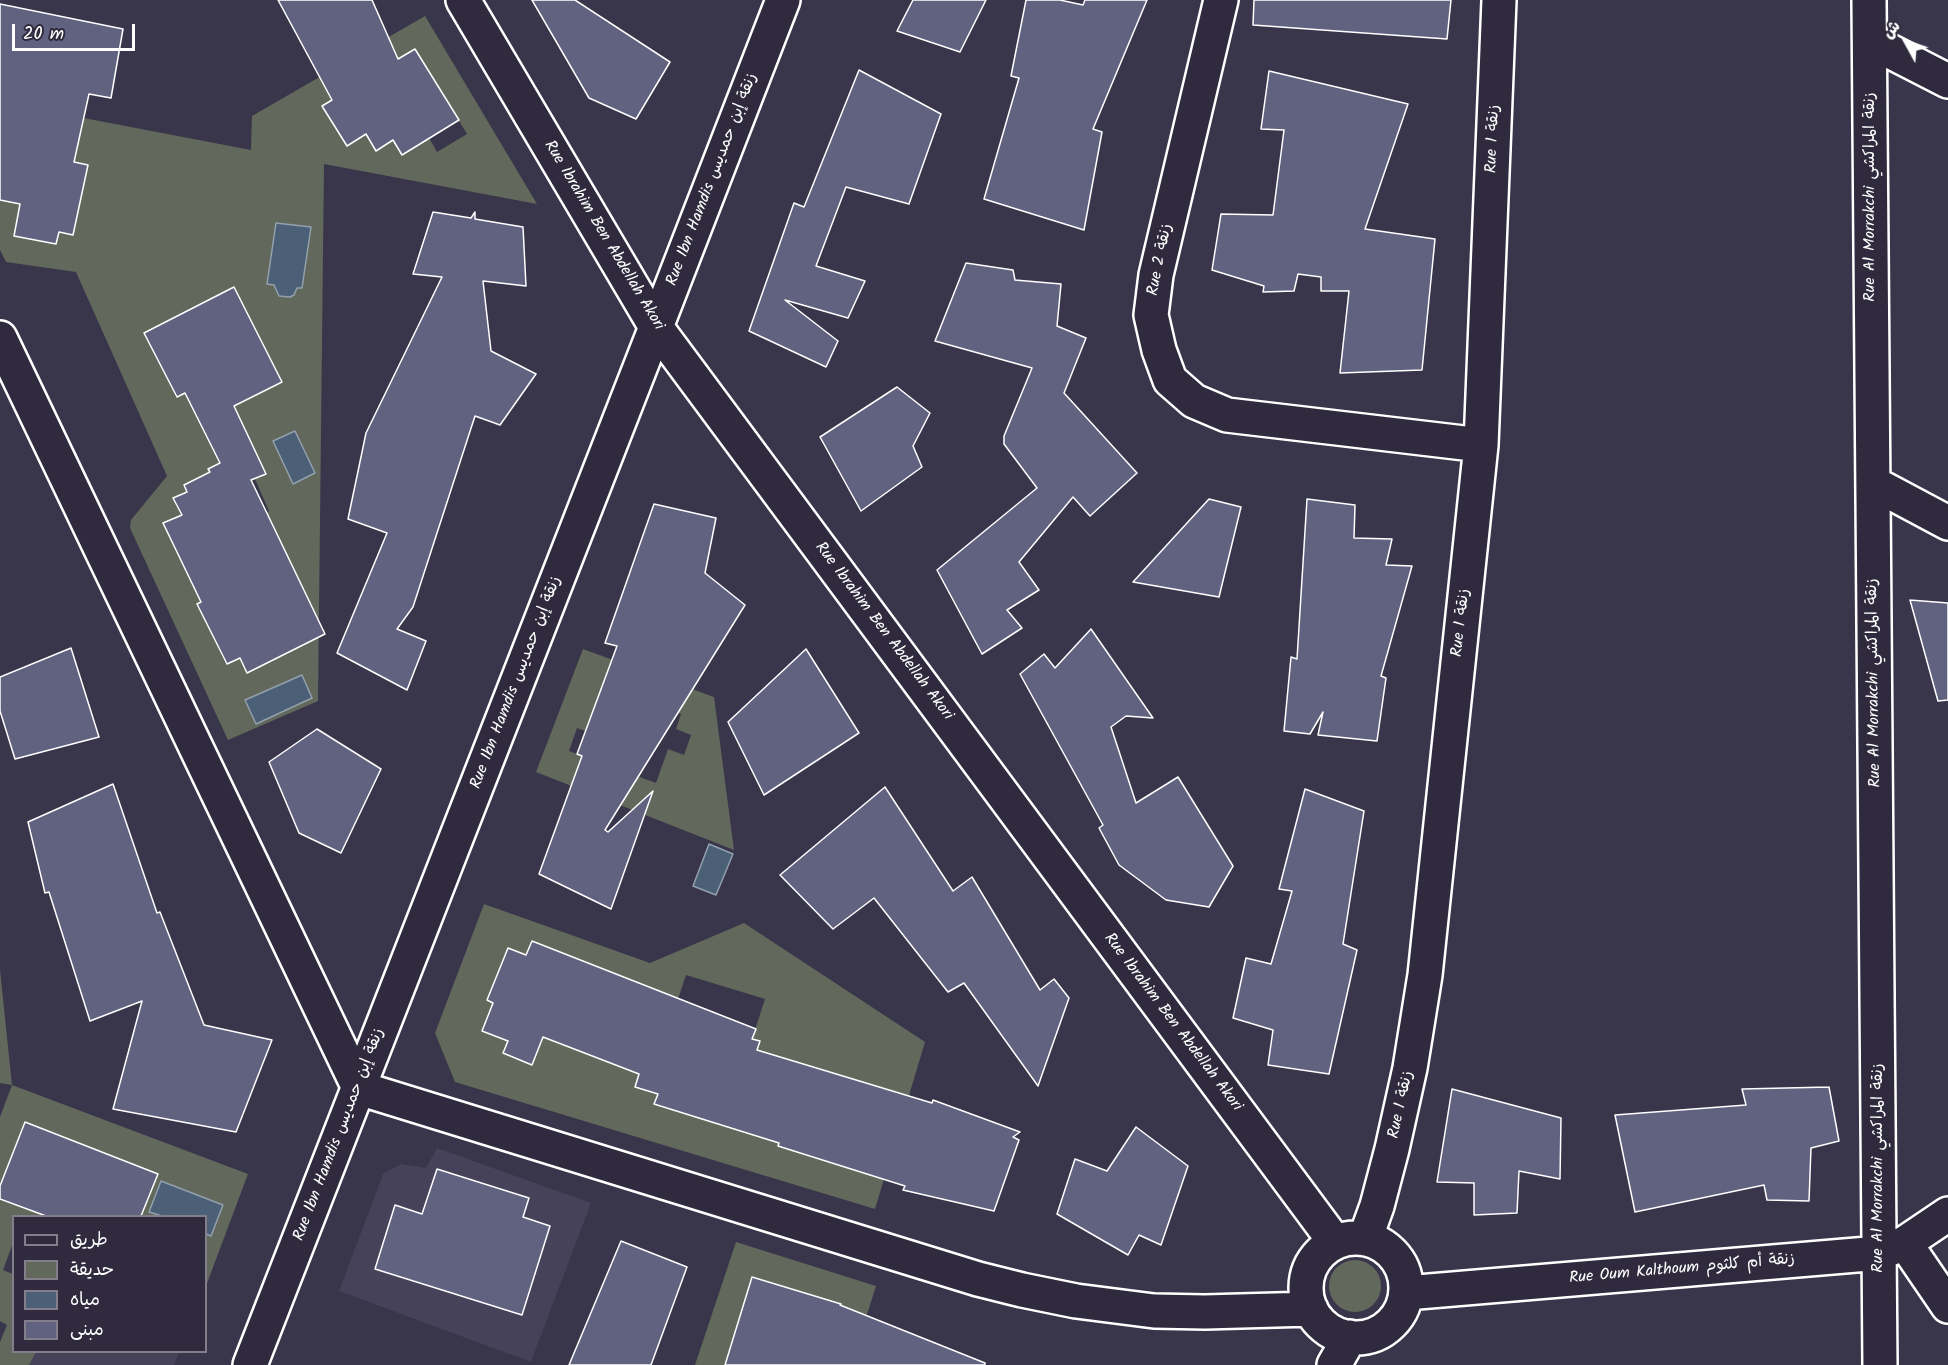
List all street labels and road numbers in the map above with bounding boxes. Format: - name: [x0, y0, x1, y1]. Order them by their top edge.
- street label: Rue Ibn Hamdis زنقة إبن حمديس: [664, 71, 762, 289]
- street label: Rue Al Morrakchi زنقة المراكشي: [1861, 92, 1881, 302]
- street label: Rue 1 زنقة: [1483, 105, 1505, 173]
- street label: Rue Ibrahim Ben Abdellah Akori: [539, 138, 667, 334]
- street label: Rue 2 زنقة: [1145, 223, 1177, 297]
- street label: Rue Ibrahim Ben Abdellah Akori: [810, 539, 956, 725]
- street label: Rue Ibn Hamdis زنقة إبن حمديس: [468, 574, 566, 792]
- street label: Rue Al Morrakchi زنقة المراكشي: [1864, 578, 1886, 788]
- street label: Rue 1 زنقة: [1449, 588, 1475, 658]
- street label: Rue Ibrahim Ben Abdellah Akori: [1099, 930, 1245, 1116]
- street label: Rue Ibn Hamdis زنقة إبن حمديس: [291, 1026, 389, 1244]
- street label: Rue Al Morrakchi زنقة المراكشي: [1869, 1063, 1889, 1273]
- street label: Rue 1 زنقة: [1386, 1070, 1418, 1140]
- street label: Rue Oum Kalthoum زنقة أم كلثوم: [1568, 1251, 1796, 1289]

